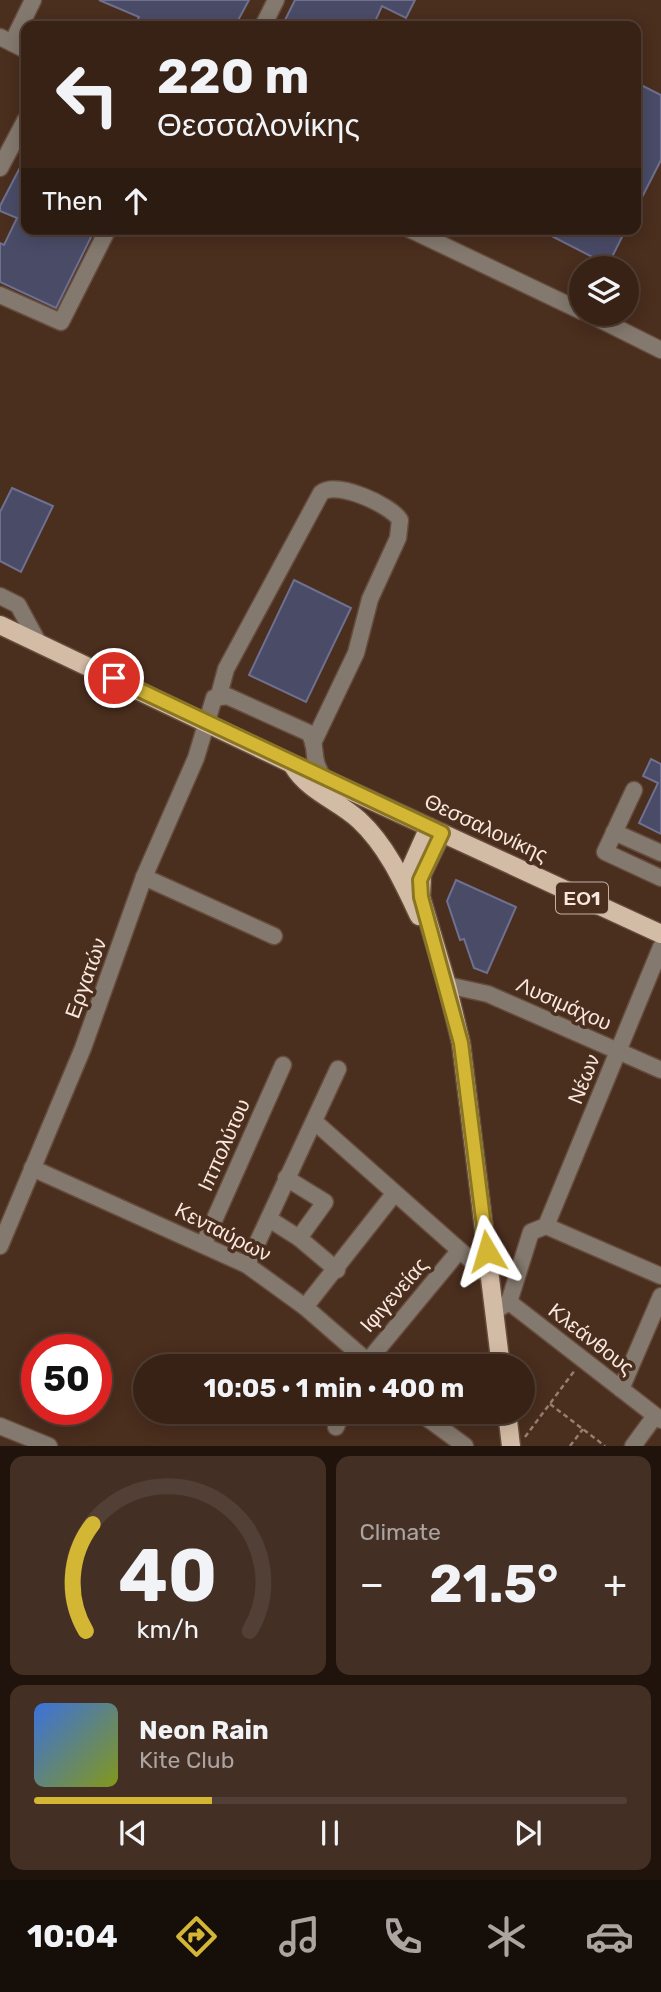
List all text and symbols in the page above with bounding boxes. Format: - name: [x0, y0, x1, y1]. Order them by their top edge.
- text: 220 m: [157, 47, 309, 105]
- icon: left: [42, 49, 133, 140]
- text: Θεσσαλονίκης: [157, 106, 360, 144]
- icon: ahead: [117, 182, 155, 220]
- text: Then: [42, 186, 103, 217]
- map controls: [569, 256, 639, 326]
- button: layers: [569, 256, 639, 326]
- pin: [84, 648, 144, 708]
- icon: arrive: [95, 659, 133, 697]
- street label: Θεσσαλονίκης: [421, 788, 552, 867]
- road number: ΕΟ1: [556, 882, 608, 914]
- street label: Εργατών: [60, 934, 112, 1021]
- street label: Λυσιμάχου: [513, 972, 615, 1036]
- street label: Νέων: [562, 1050, 605, 1107]
- street label: Ιππολύτου: [192, 1095, 255, 1195]
- street label: Κενταύρων: [171, 1197, 275, 1266]
- position arrow: [450, 1214, 524, 1288]
- street label: Ιφιγενείας: [354, 1252, 433, 1337]
- street label: Κλεάνθους: [544, 1298, 639, 1380]
- speed limit sign: 50: [21, 1334, 112, 1425]
- text: 10:05 · 1 min · 400 m: [204, 1373, 464, 1404]
- text: Climate: [360, 1518, 441, 1546]
- text: 40: [118, 1534, 217, 1620]
- text: 21.5°: [429, 1553, 558, 1615]
- text: −: [360, 1561, 384, 1607]
- text: +: [603, 1561, 627, 1607]
- text: km/h: [137, 1615, 199, 1644]
- text: Neon Rain: [139, 1715, 269, 1746]
- text: Kite Club: [139, 1746, 234, 1774]
- icon: previous: [114, 1814, 152, 1852]
- icon: pause: [311, 1814, 349, 1852]
- icon: next: [509, 1814, 547, 1852]
- icon: directions: [172, 1912, 221, 1961]
- icon: music: [275, 1912, 324, 1961]
- icon: phone: [378, 1912, 427, 1961]
- icon: climate: [482, 1912, 531, 1961]
- icon: car: [585, 1912, 634, 1961]
- text: 10:04: [27, 1917, 118, 1955]

